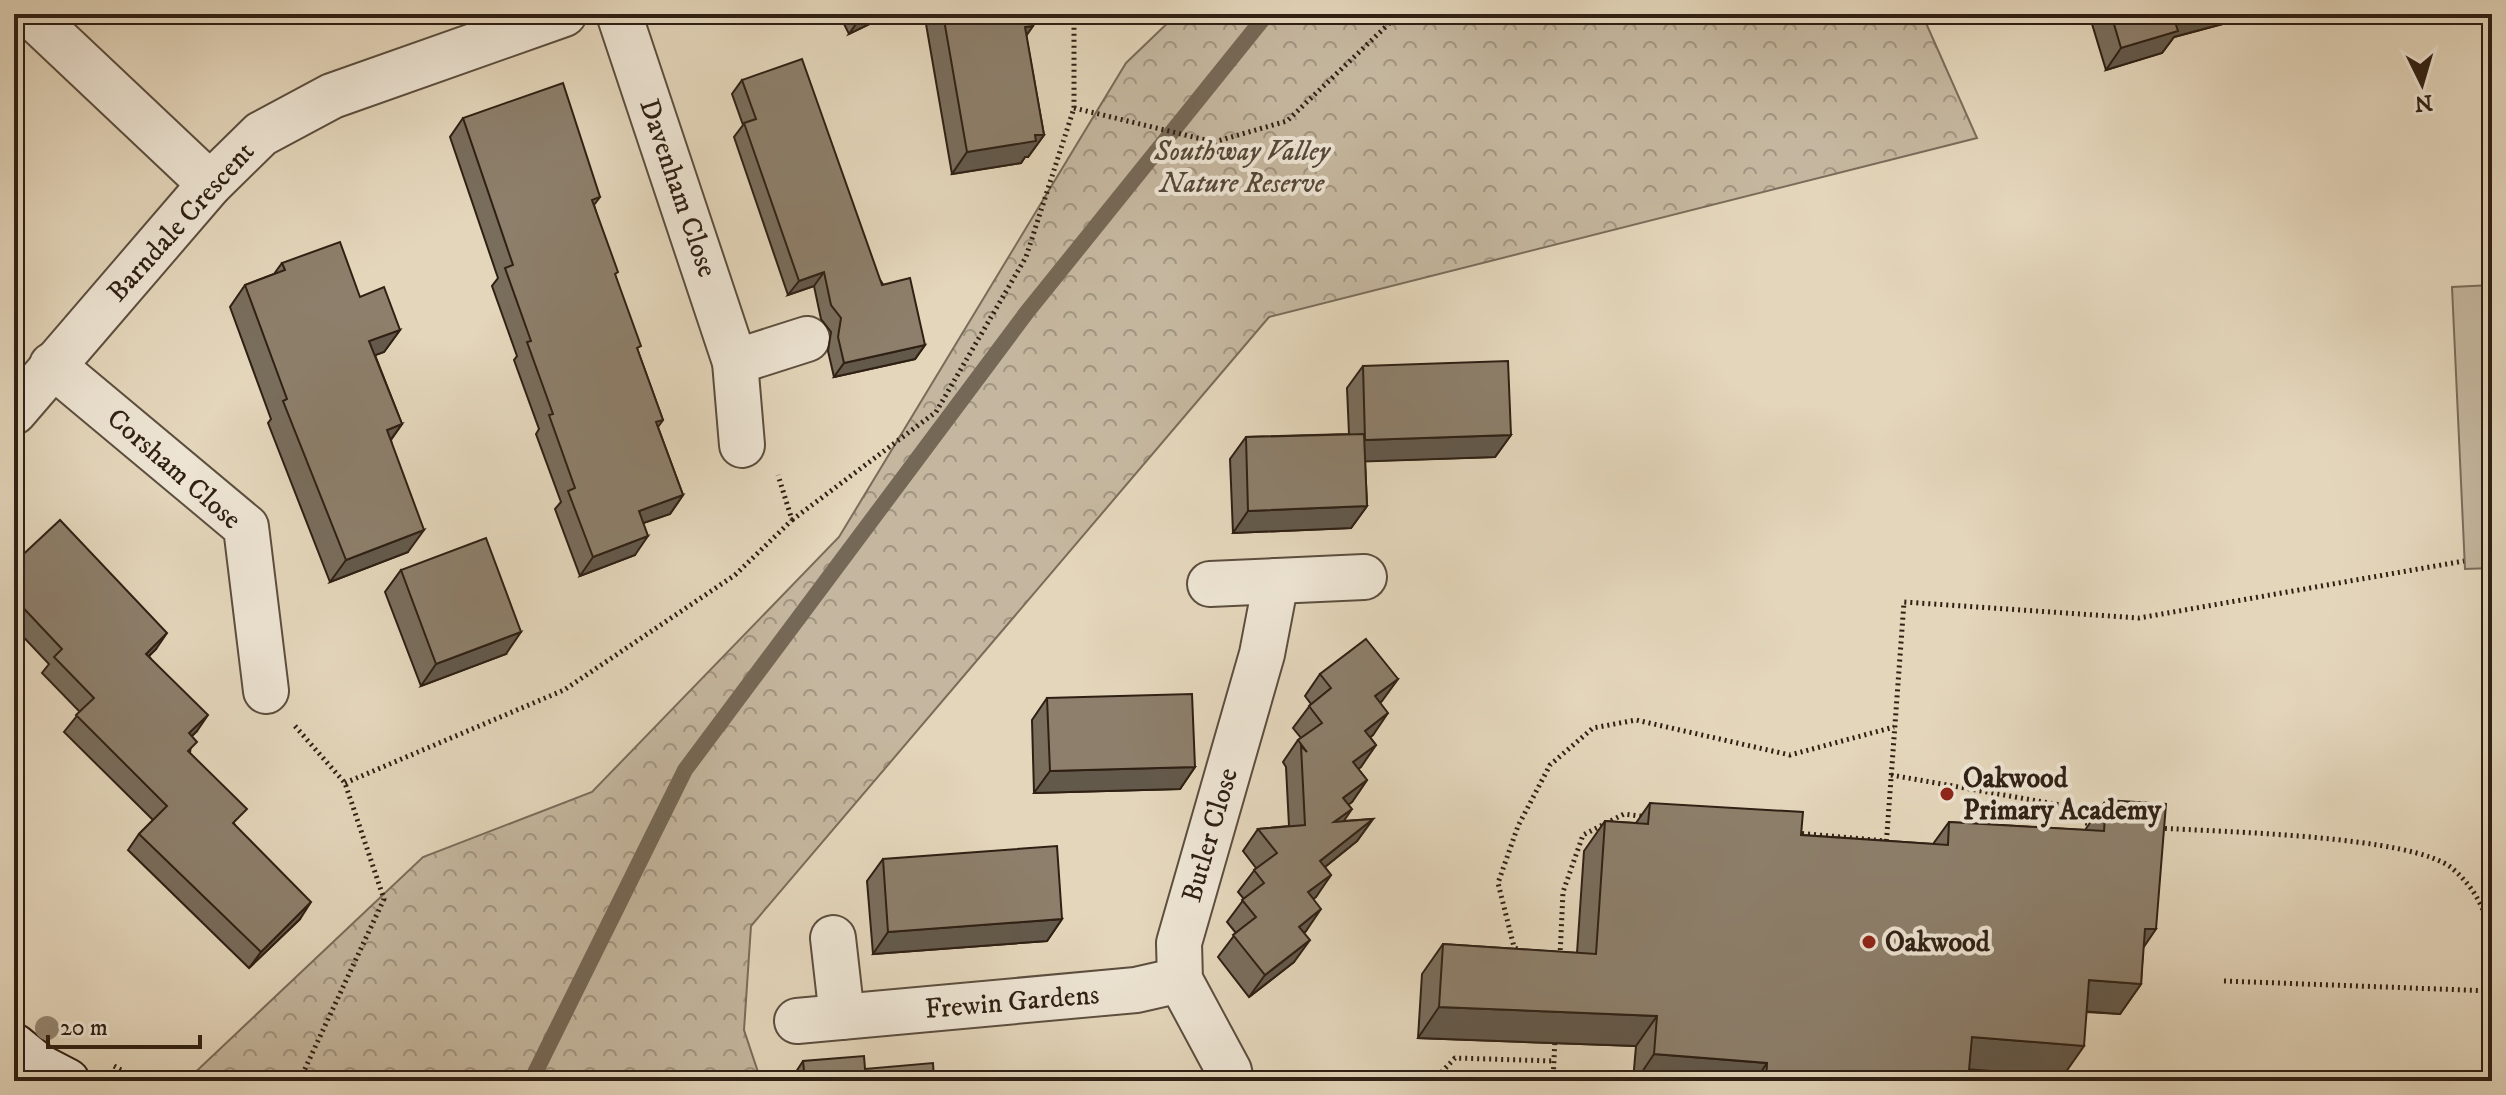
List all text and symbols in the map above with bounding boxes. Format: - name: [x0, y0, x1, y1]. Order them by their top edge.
- north arrow: [2382, 44, 2462, 124]
- text: N: [2413, 88, 2434, 117]
- street label: Davenham Close: [631, 94, 725, 282]
- park label: Southway Valley Nature Reserve: [1153, 134, 1332, 201]
- street label: Barndale Crescent: [100, 135, 262, 309]
- street label: Corsham Close: [99, 401, 249, 537]
- place label: Oakwood Primary Academy: [1963, 761, 2162, 828]
- street label: Butler Close: [1174, 764, 1246, 906]
- marker: Oakwood Primary Academy: [1938, 785, 1956, 803]
- place label: Oakwood: [1885, 925, 1991, 960]
- marker: Oakwood: [1860, 933, 1878, 951]
- street label: Frewin Gardens: [923, 977, 1101, 1027]
- scale bar: [48, 999, 200, 1049]
- text: 20 m: [60, 1013, 108, 1043]

